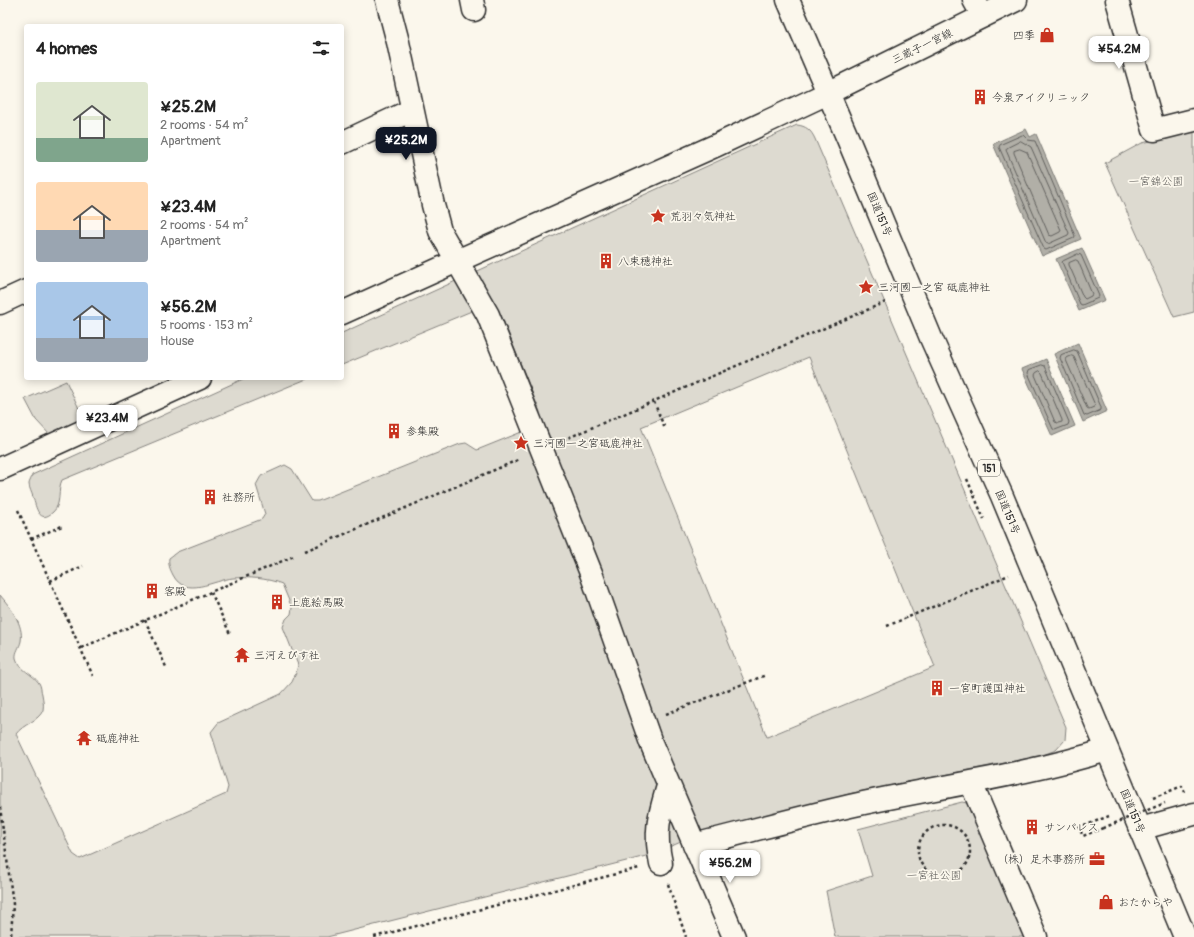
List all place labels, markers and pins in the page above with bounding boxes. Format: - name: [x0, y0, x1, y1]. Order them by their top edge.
- shop icon: 四季: [1038, 26, 1056, 44]
- place label: 四季: [1013, 29, 1035, 42]
- pin: ¥54.2M: [1086, 36, 1152, 70]
- building icon: 今泉アイクリニック: [971, 88, 989, 106]
- place label: 今泉アイクリニック: [992, 91, 1090, 104]
- pin: ¥25.2M: [373, 127, 439, 161]
- place icon: 荒羽々気神社: [649, 207, 667, 225]
- place label: 荒羽々気神社: [670, 210, 736, 223]
- building icon: 八束穂神社: [597, 252, 615, 270]
- place label: 八束穂神社: [618, 255, 673, 268]
- place icon: 三河國一之宮 砥鹿神社: [857, 278, 875, 296]
- place label: 三河國一之宮 砥鹿神社: [878, 281, 990, 294]
- pin: ¥23.4M: [74, 405, 140, 439]
- building icon: 参集殿: [385, 422, 403, 440]
- place label: 参集殿: [406, 425, 439, 438]
- place icon: 三河國一之宮砥鹿神社: [512, 434, 530, 452]
- place label: 三河國一之宮砥鹿神社: [533, 437, 643, 450]
- building icon: 社務所: [201, 488, 219, 506]
- place label: 社務所: [222, 491, 255, 504]
- building icon: 客殿: [143, 582, 161, 600]
- place label: 客殿: [164, 585, 186, 598]
- building icon: 上鹿絵馬殿: [268, 593, 286, 611]
- place label: 上鹿絵馬殿: [289, 596, 344, 609]
- temple icon: 三河えびす社: [233, 646, 251, 664]
- place label: 三河えびす社: [254, 649, 320, 662]
- building icon: 一宮町護国神社: [928, 679, 946, 697]
- place label: 一宮町護国神社: [949, 682, 1026, 695]
- temple icon: 砥鹿神社: [75, 729, 93, 747]
- place label: 砥鹿神社: [96, 732, 140, 745]
- building icon: サンパレス: [1023, 818, 1041, 836]
- place label: サンパレス: [1044, 821, 1099, 834]
- pin: ¥56.2M: [697, 850, 763, 884]
- office icon: （株）足木事務所: [1088, 850, 1106, 868]
- place label: （株）足木事務所: [997, 853, 1085, 866]
- shop icon: おたからや: [1097, 893, 1115, 911]
- place label: おたからや: [1118, 896, 1173, 909]

